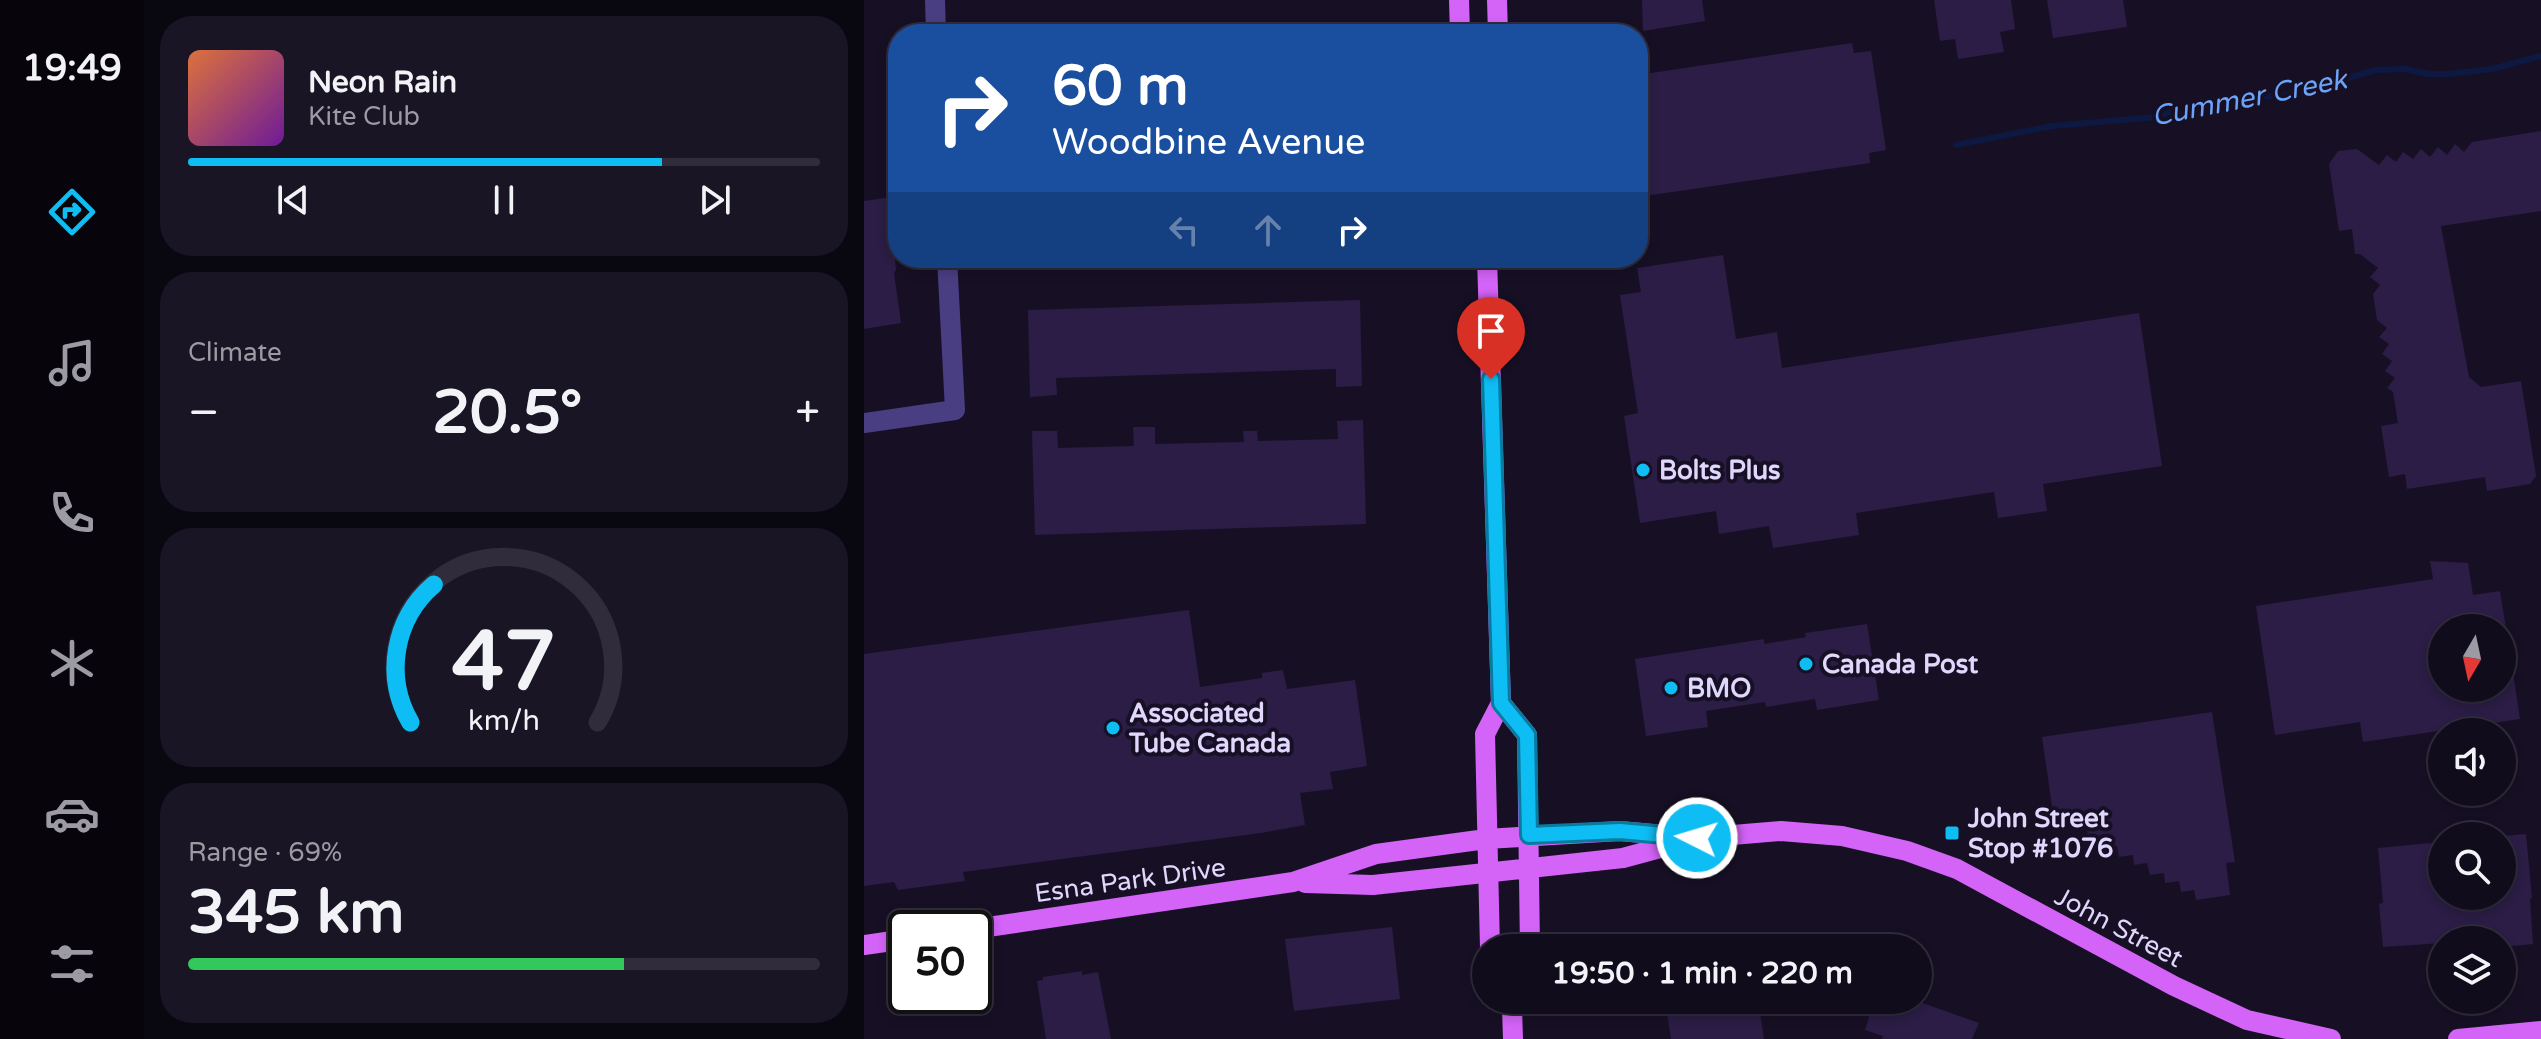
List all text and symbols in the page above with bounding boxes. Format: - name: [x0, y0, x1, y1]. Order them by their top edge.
- text: 19:49: [22, 47, 122, 90]
- text: 60 m: [1052, 53, 1188, 120]
- icon: right: [920, 56, 1024, 160]
- water label: Cummer Creek: [2149, 62, 2351, 134]
- text: Neon Rain: [308, 64, 457, 101]
- text: Kite Club: [308, 101, 420, 132]
- text: Woodbine Avenue: [1052, 121, 1365, 164]
- icon: previous: [271, 178, 315, 222]
- icon: pause: [482, 178, 526, 222]
- icon: next: [693, 178, 737, 222]
- icon: directions: [44, 184, 100, 240]
- icon: left: [1162, 208, 1206, 252]
- icon: ahead: [1246, 208, 1290, 252]
- icon: right: [1330, 208, 1374, 252]
- pin: [1457, 297, 1525, 379]
- icon: arrive: [1469, 309, 1513, 353]
- icon: music: [44, 335, 100, 391]
- text: Climate: [188, 337, 282, 368]
- text: 20.5°: [432, 377, 582, 449]
- text: −: [188, 387, 219, 440]
- text: +: [795, 387, 820, 440]
- place label: Bolts Plus: [1659, 455, 1780, 486]
- marker: Bolts Plus: [1634, 461, 1652, 479]
- icon: phone: [44, 485, 100, 541]
- text: 47: [452, 613, 556, 713]
- north arrow: [2428, 614, 2516, 702]
- map controls: [2428, 614, 2516, 1014]
- icon: climate: [44, 635, 100, 691]
- place label: Canada Post: [1822, 649, 1978, 680]
- marker: Canada Post: [1797, 655, 1815, 673]
- place label: BMO: [1687, 673, 1751, 704]
- marker: BMO: [1662, 679, 1680, 697]
- place label: Associated Tube Canada: [1128, 698, 1291, 759]
- text: km/h: [468, 705, 540, 739]
- button: sound: [2428, 718, 2516, 806]
- marker: Associated Tube Canada: [1104, 719, 1122, 737]
- icon: car: [44, 786, 100, 842]
- position arrow: [1655, 796, 1739, 880]
- place label: John Street Stop #1076: [1967, 803, 2113, 864]
- button: search: [2428, 822, 2516, 910]
- marker: John Street Stop #1076: [1943, 824, 1961, 842]
- text: Range · 69%: [188, 837, 342, 868]
- street label: Esna Park Drive: [1033, 852, 1228, 909]
- text: 345 km: [188, 877, 404, 949]
- street label: John Street: [2049, 881, 2188, 974]
- speed limit sign: 50: [888, 910, 992, 1014]
- button: layers: [2428, 926, 2516, 1014]
- icon: filters: [44, 936, 100, 992]
- text: 19:50 · 1 min · 220 m: [1551, 955, 1853, 992]

